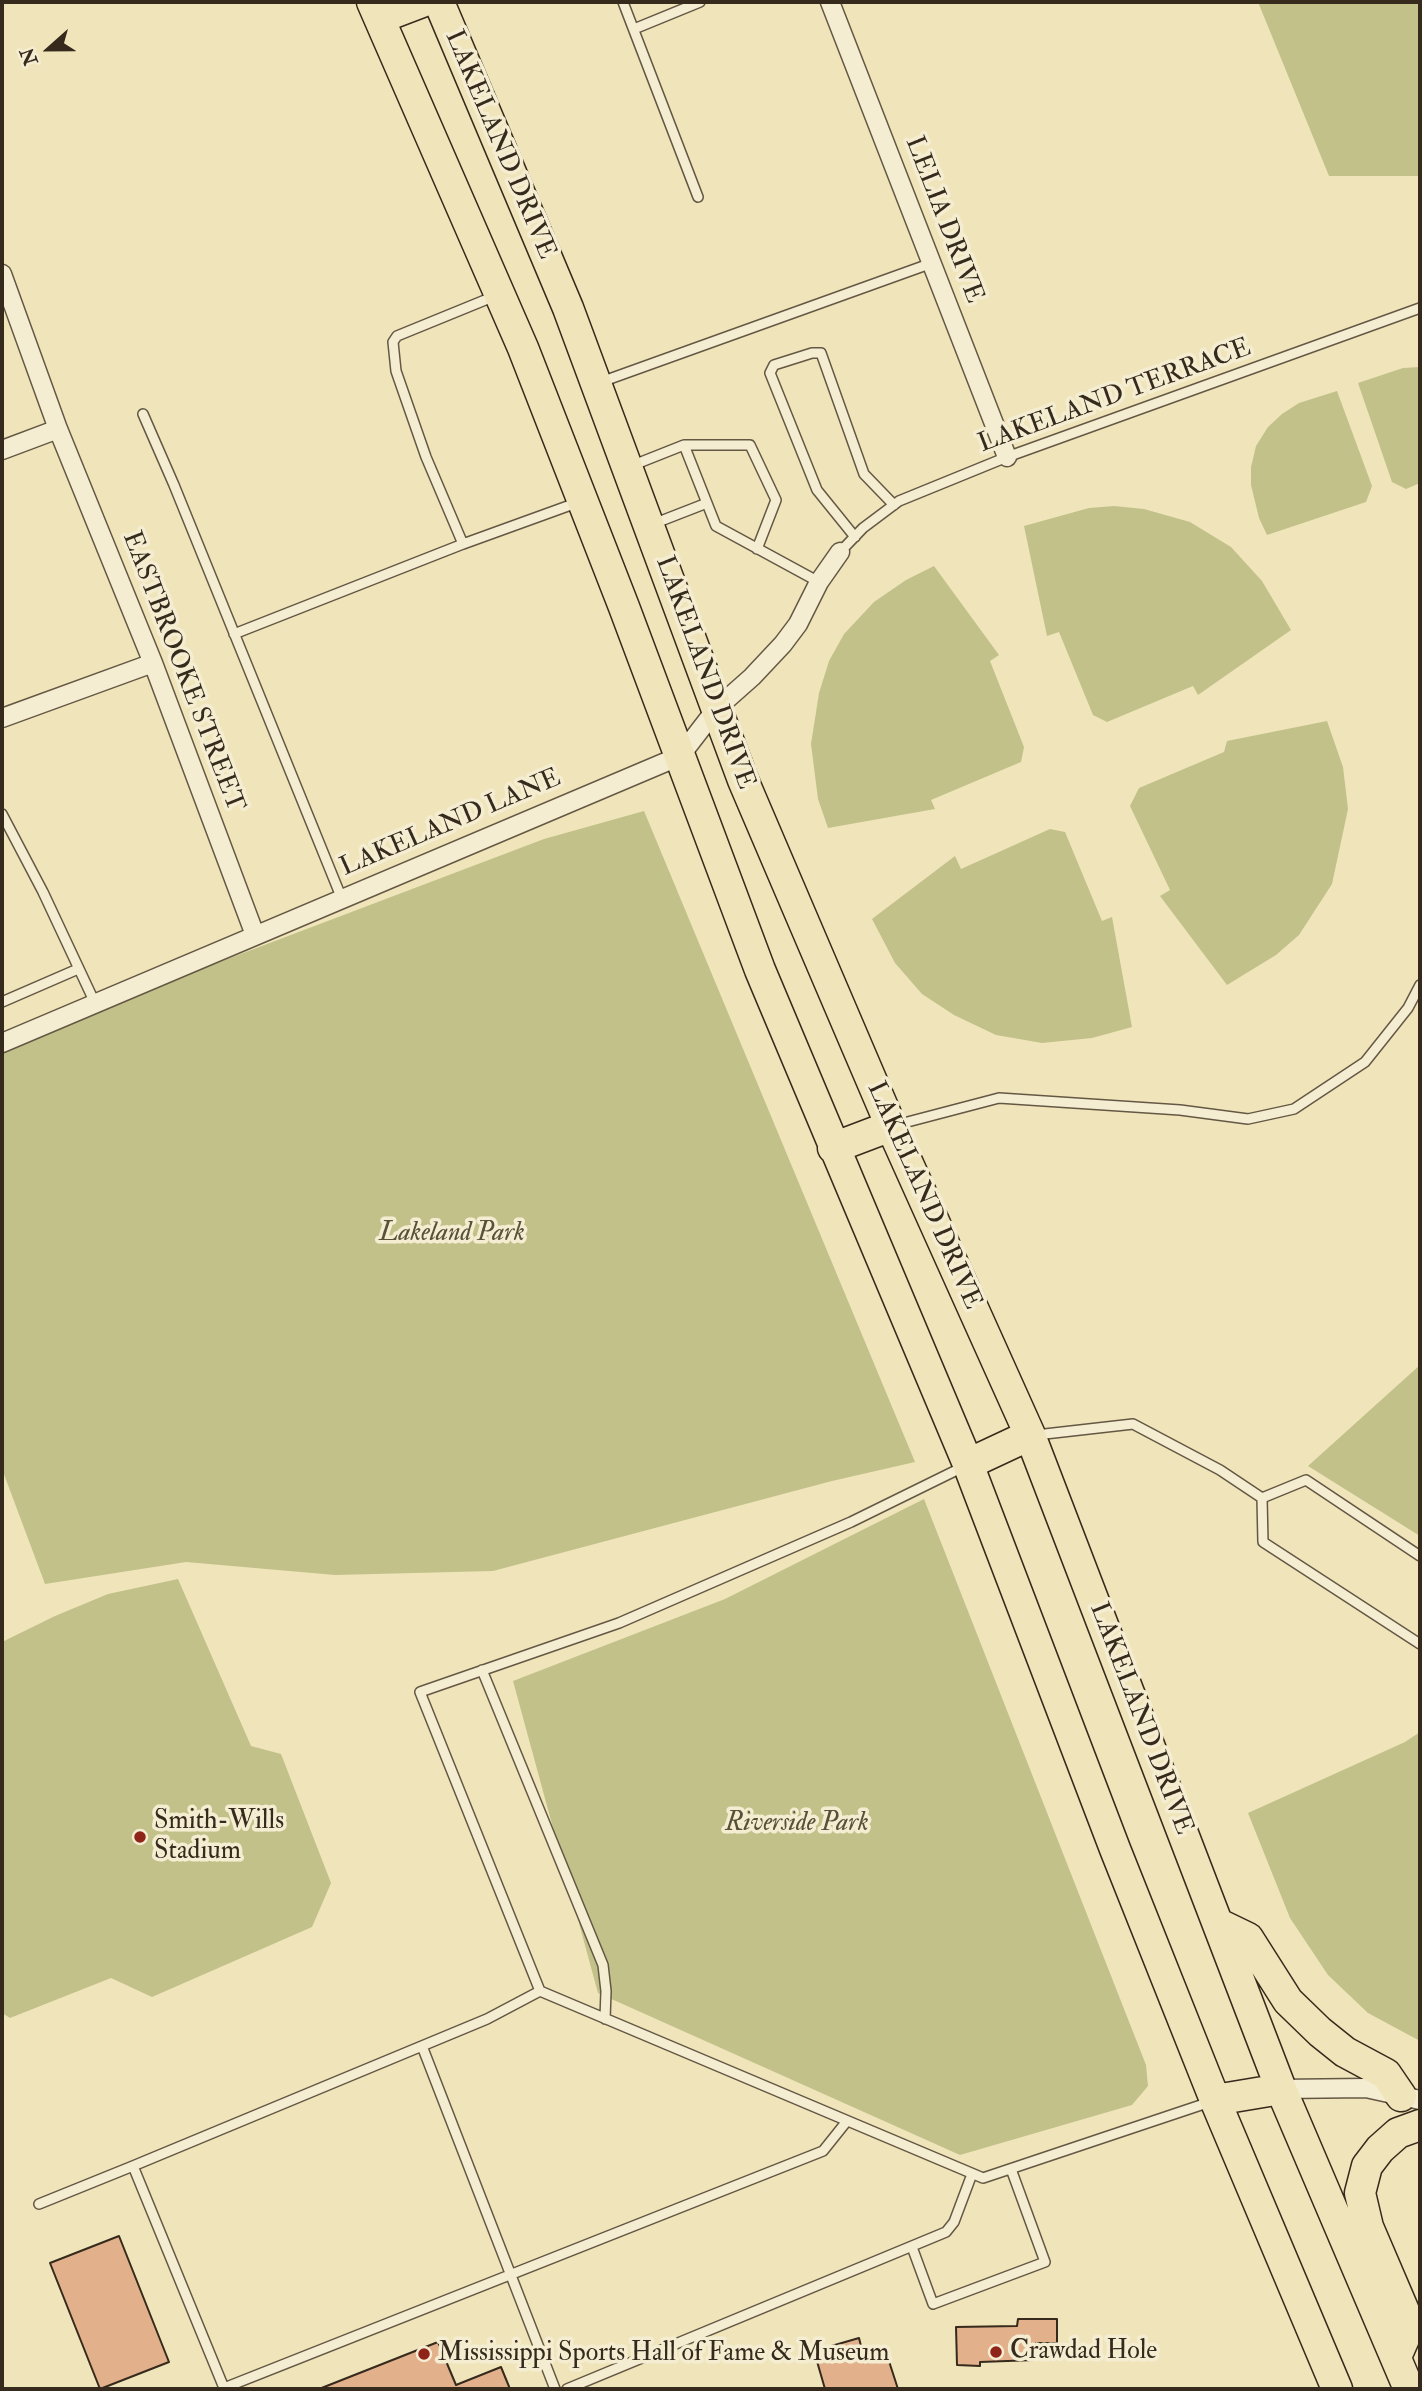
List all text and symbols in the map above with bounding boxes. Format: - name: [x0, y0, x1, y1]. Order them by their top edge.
- north arrow: [14, 14, 84, 84]
- street label: LAKELAND DRIVE: [437, 26, 561, 264]
- text: N: [15, 44, 44, 69]
- street label: LELIA DRIVE: [897, 132, 989, 308]
- street label: LAKELAND TERRACE: [974, 333, 1256, 461]
- street label: EASTBROOKE STREET: [114, 527, 250, 817]
- street label: LAKELAND DRIVE: [647, 552, 761, 794]
- street label: LAKELAND LANE: [336, 763, 566, 885]
- street label: LAKELAND DRIVE: [859, 1077, 987, 1315]
- park label: Lakeland Park: [379, 1218, 525, 1250]
- street label: LAKELAND DRIVE: [1081, 1599, 1199, 1839]
- place label: Smith-Wills Stadium: [154, 1806, 284, 1868]
- park label: Riverside Park: [725, 1808, 869, 1840]
- marker: Smith-Wills Stadium: [132, 1829, 148, 1845]
- place label: Crawdad Hole: [1010, 2336, 1157, 2368]
- place label: Mississippi Sports Hall of Fame & Museum: [438, 2338, 889, 2370]
- marker: Crawdad Hole: [988, 2344, 1004, 2360]
- marker: Mississippi Sports Hall of Fame & Museum: [416, 2346, 432, 2362]

